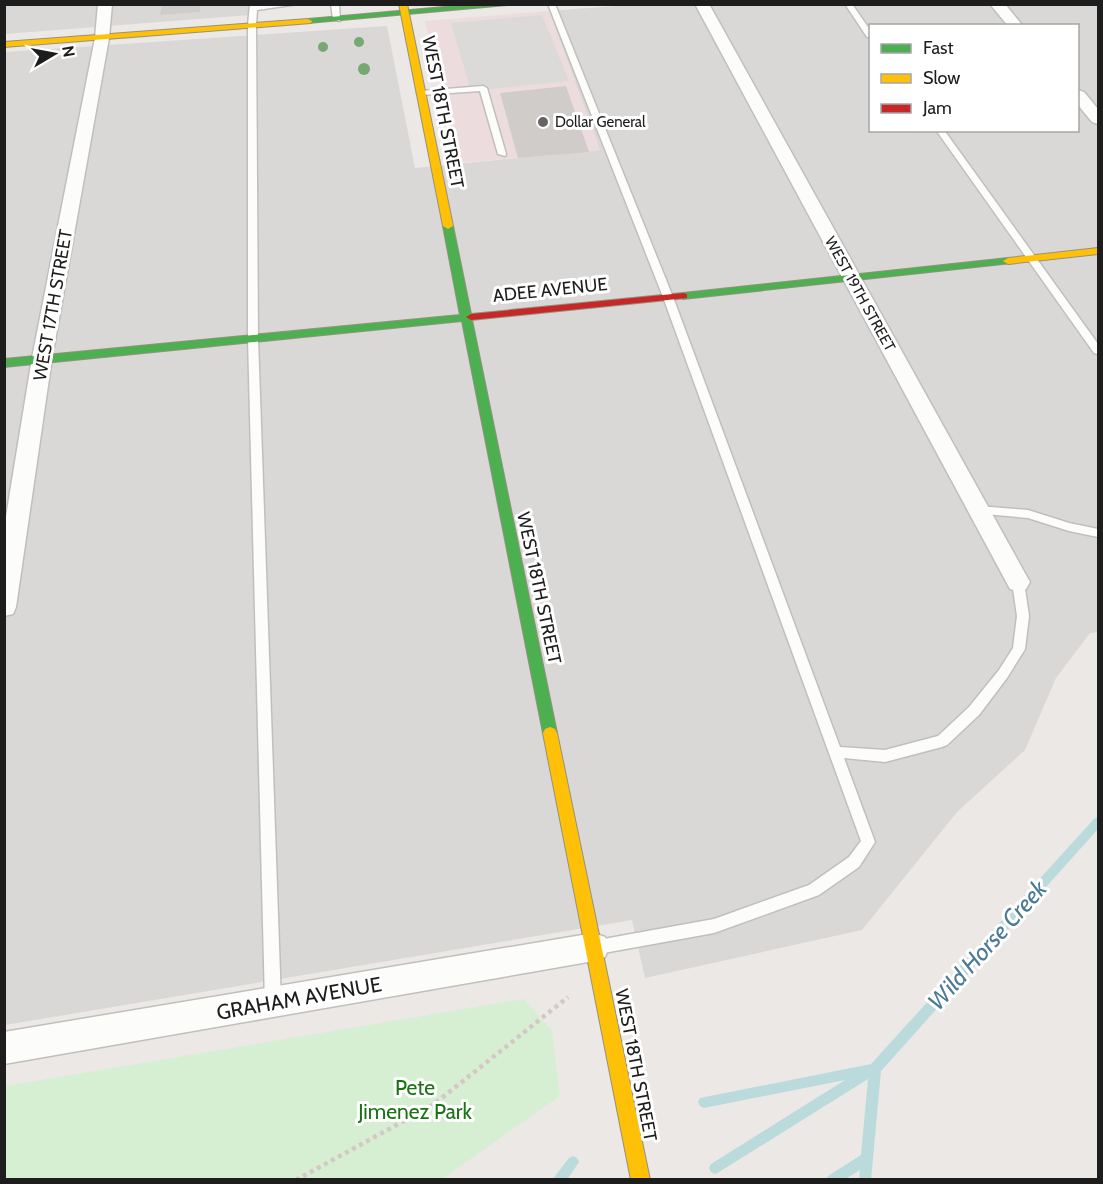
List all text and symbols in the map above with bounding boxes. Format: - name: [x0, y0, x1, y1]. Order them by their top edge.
- north arrow: [24, 24, 84, 84]
- legend: [869, 24, 1079, 132]
- street label: WEST 18TH STREET: [417, 34, 469, 190]
- text: Fast: [923, 37, 954, 59]
- text: N: [58, 44, 79, 59]
- text: Slow: [923, 67, 960, 89]
- text: Jam: [922, 97, 952, 119]
- place label: Dollar General: [555, 113, 646, 131]
- marker: Dollar General: [536, 115, 550, 129]
- street label: WEST 17TH STREET: [29, 227, 77, 382]
- street label: WEST 19TH STREET: [821, 233, 899, 355]
- street label: ADEE AVENUE: [492, 273, 608, 307]
- street label: WEST 18TH STREET: [512, 510, 566, 666]
- water label: Wild Horse Creek: [921, 874, 1053, 1016]
- street label: GRAHAM AVENUE: [214, 971, 384, 1025]
- street label: WEST 18TH STREET: [610, 987, 662, 1143]
- park label: Pete Jimenez Park: [357, 1075, 472, 1124]

